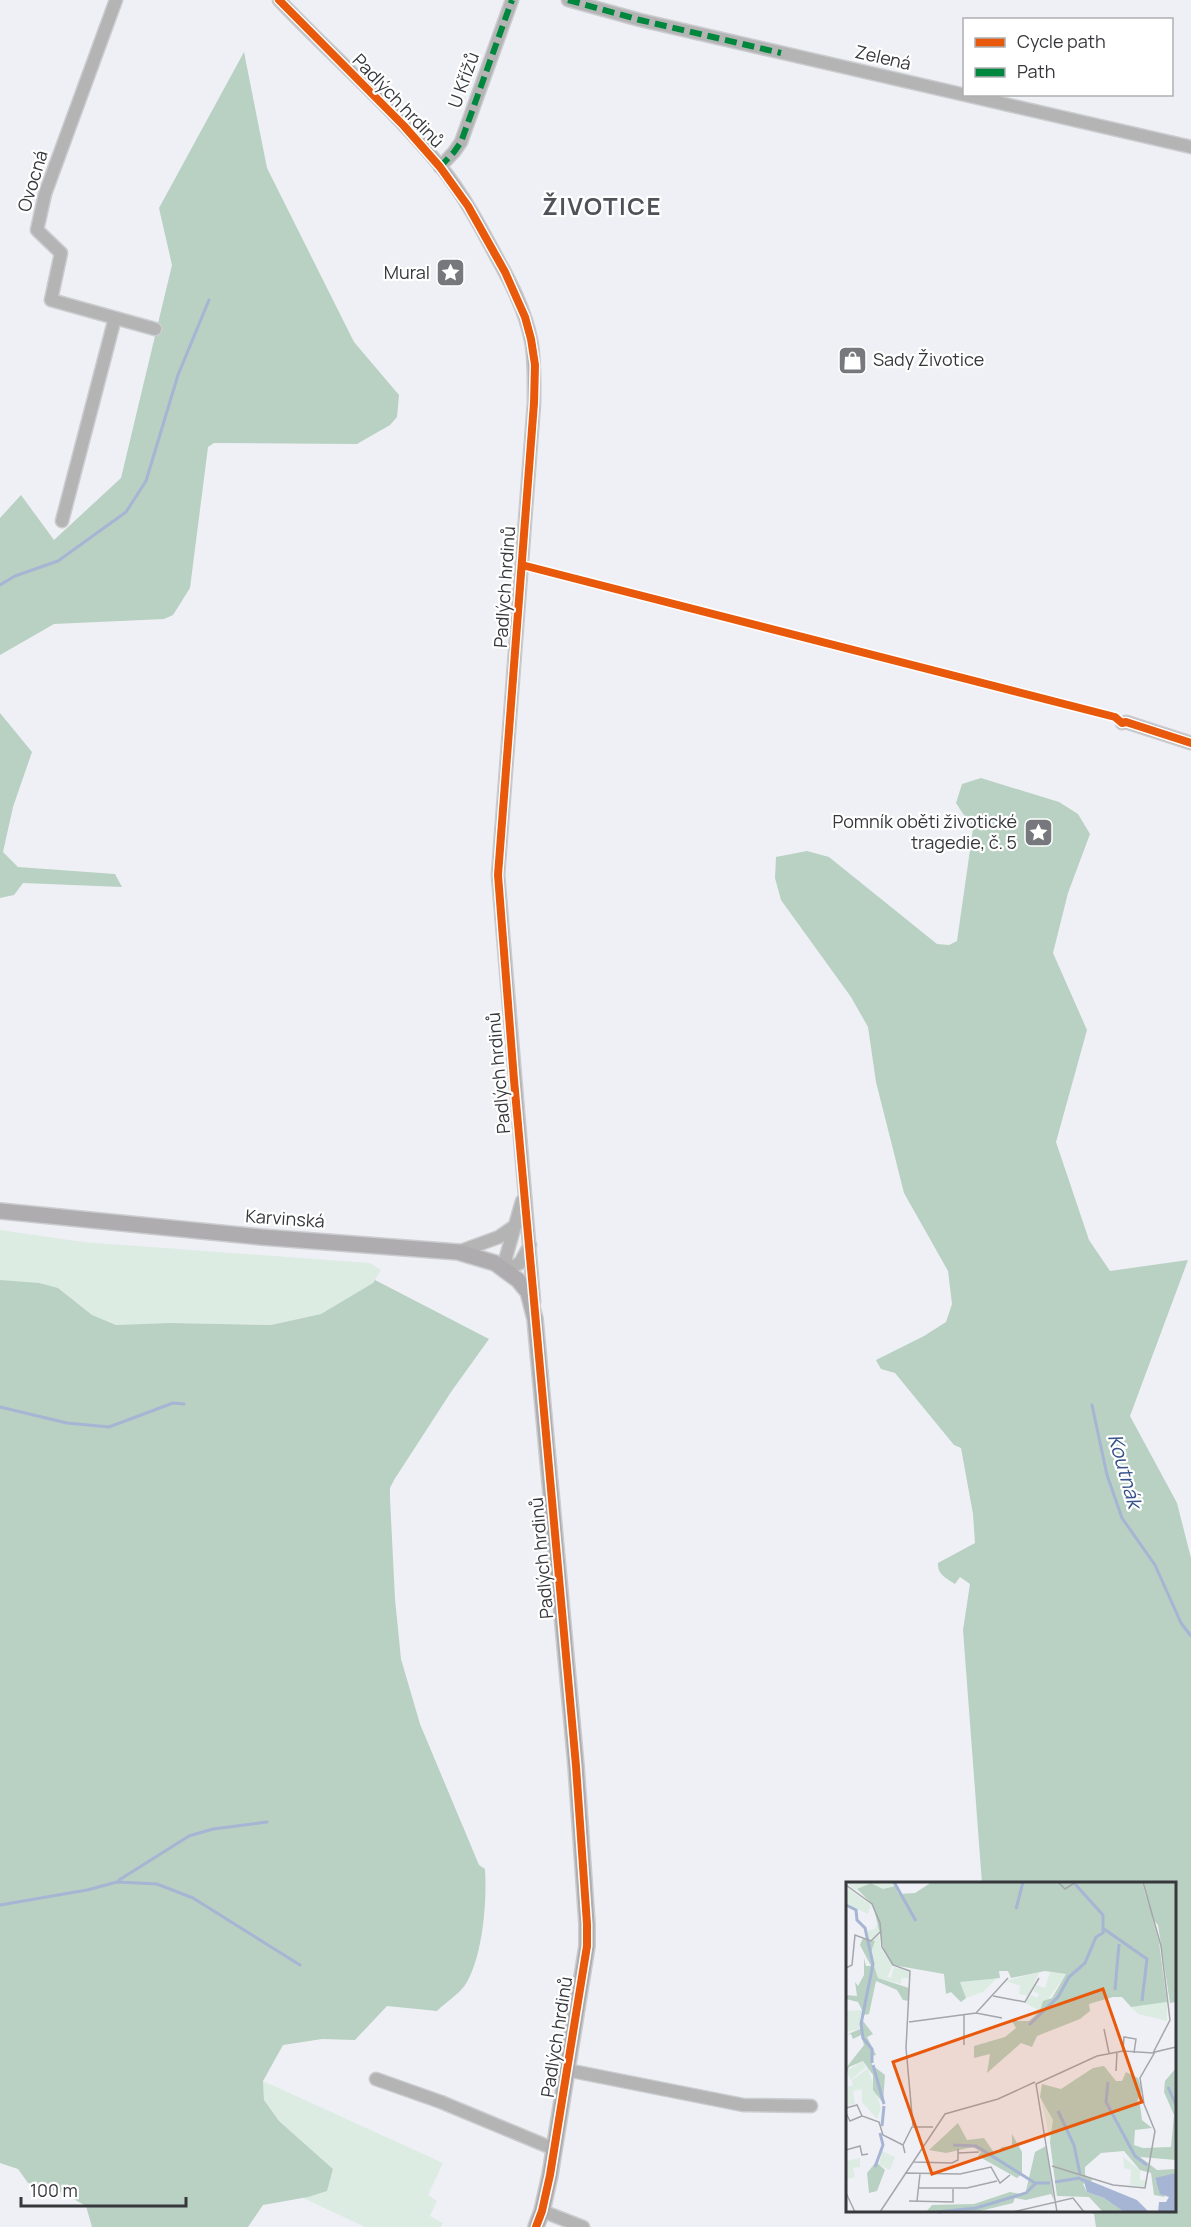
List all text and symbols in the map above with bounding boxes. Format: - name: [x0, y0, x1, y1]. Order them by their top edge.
- legend: [963, 18, 1173, 96]
- text: Cycle path: [1017, 29, 1106, 53]
- street label: Zelená: [853, 39, 914, 75]
- street label: Padlých hrdinů: [348, 48, 450, 153]
- street label: U Křížů: [442, 48, 484, 111]
- text: Path: [1017, 59, 1055, 83]
- street label: Ovocná: [11, 147, 53, 214]
- district label: ŽIVOTICE: [542, 189, 662, 222]
- place icon: Mural: [435, 257, 467, 289]
- place label: Mural: [384, 260, 430, 284]
- shop icon: Sady Životice: [836, 344, 868, 376]
- place label: Sady Životice: [873, 347, 984, 371]
- street label: Padlých hrdinů: [488, 525, 520, 649]
- place label: Pomník oběti životické tragedie, č. 5: [832, 809, 1017, 854]
- place icon: Pomník oběti životické tragedie, č. 5: [1022, 816, 1054, 848]
- street label: Padlých hrdinů: [481, 1011, 515, 1135]
- street label: Karvinská: [245, 1203, 326, 1233]
- water label: Koutnák: [1102, 1431, 1150, 1514]
- street label: Padlých hrdinů: [524, 1496, 558, 1620]
- inset map: [846, 1882, 1176, 2212]
- street label: Padlých hrdinů: [535, 1975, 577, 2099]
- scale bar: [21, 2170, 186, 2208]
- text: 100 m: [30, 2178, 78, 2202]

